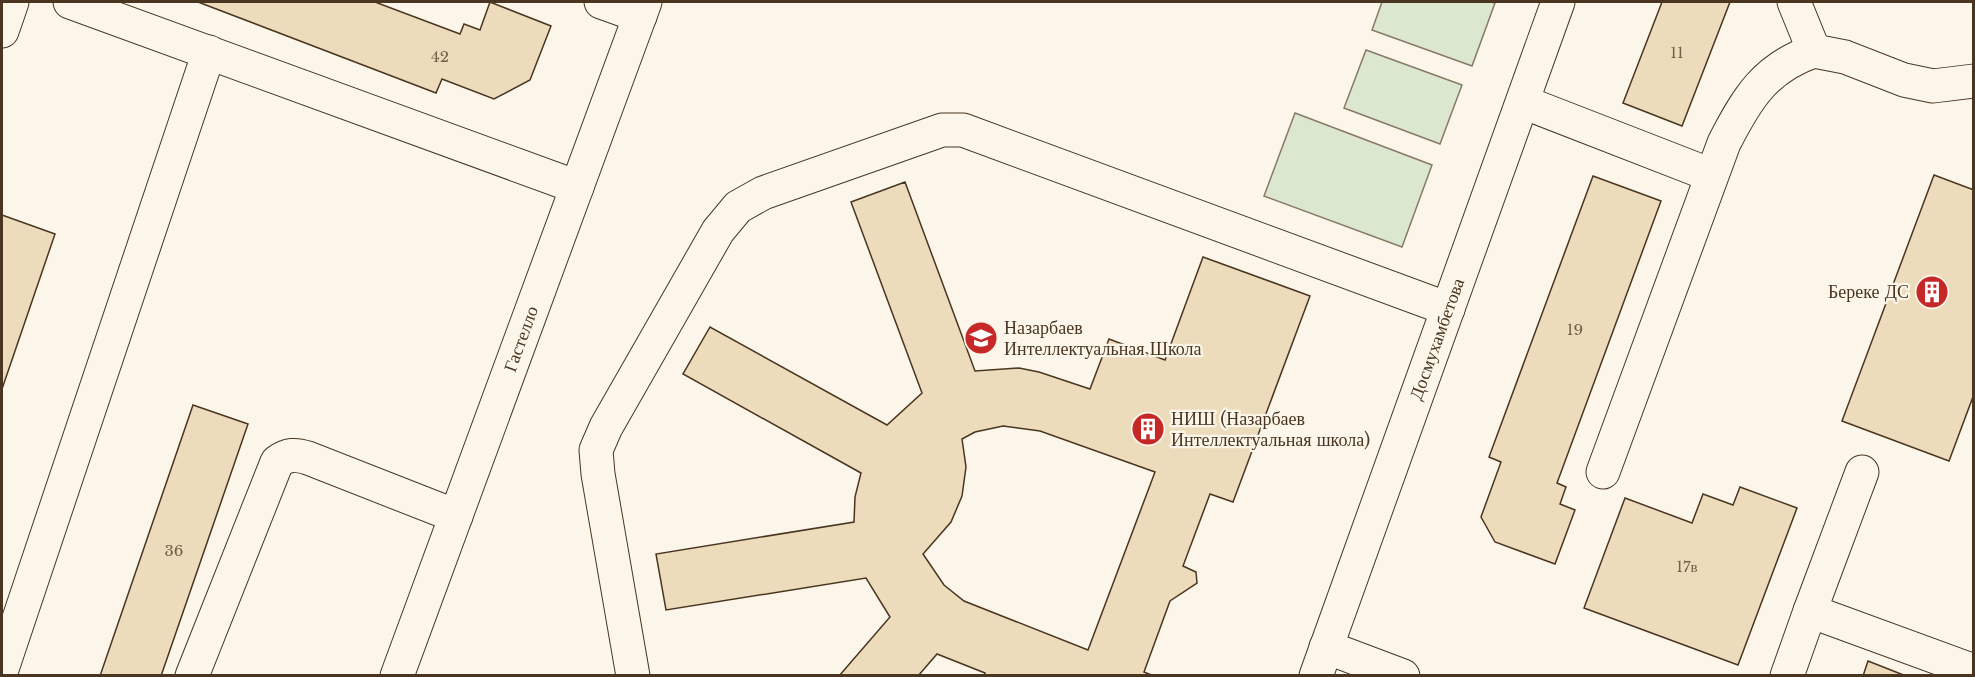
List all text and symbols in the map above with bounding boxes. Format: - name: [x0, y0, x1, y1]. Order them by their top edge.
- house number: 11: [1670, 43, 1684, 62]
- house number: 42: [431, 47, 449, 66]
- building icon: Береке ДС: [1914, 274, 1950, 310]
- street label: Досмухамбетова: [1405, 275, 1469, 403]
- place label: Береке ДС: [1828, 281, 1909, 303]
- street label: Гастелло: [499, 303, 543, 375]
- place label: Назарбаев Интеллектуальная Школа: [1004, 317, 1201, 360]
- school or university icon: Назарбаев Интеллектуальная Школа: [963, 320, 999, 356]
- house number: 19: [1567, 320, 1583, 339]
- place label: НИШ (Назарбаев Интеллектуальная школа): [1171, 408, 1370, 451]
- building icon: НИШ (Назарбаев Интеллектуальная школа): [1130, 411, 1166, 447]
- house number: 36: [165, 541, 183, 560]
- house number: 17в: [1676, 557, 1698, 576]

